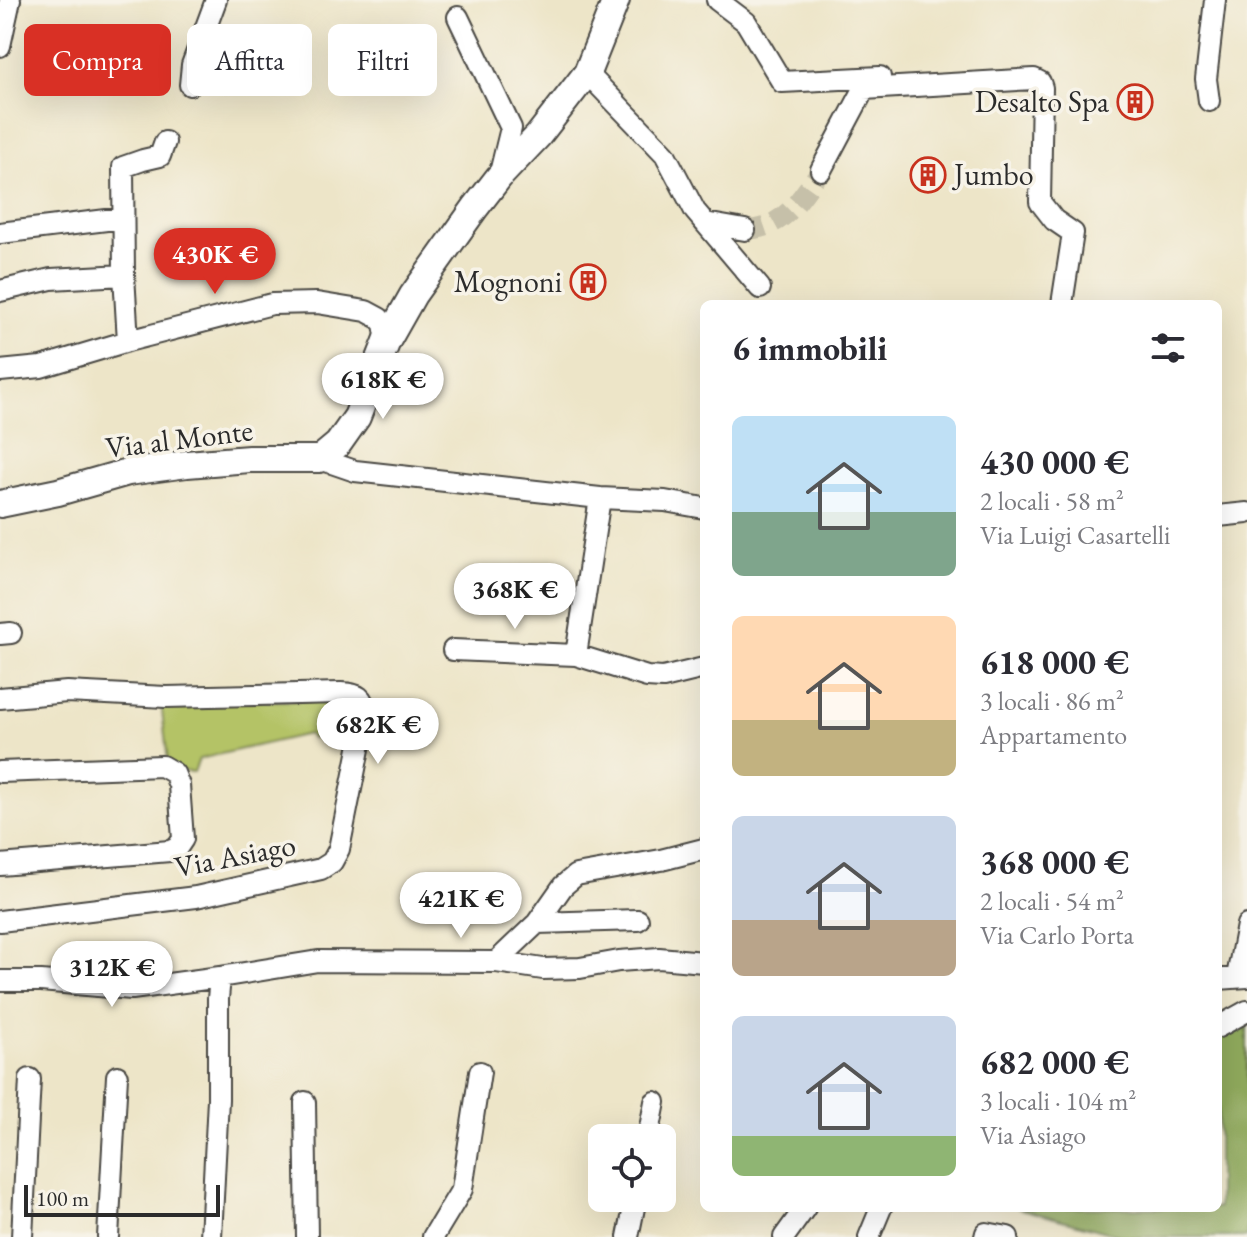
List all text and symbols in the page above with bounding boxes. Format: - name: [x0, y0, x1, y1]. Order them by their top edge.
- chip: Compra: [24, 24, 171, 96]
- chip: Affitta: [187, 24, 312, 96]
- chip: Filtri: [328, 24, 437, 96]
- place label: Desalto Spa: [975, 82, 1109, 121]
- building icon: Desalto Spa: [1116, 83, 1154, 121]
- place label: Jumbo: [951, 155, 1034, 194]
- building icon: Jumbo: [909, 156, 947, 194]
- pin: 430K €: [150, 228, 280, 296]
- text: 430K €: [172, 237, 258, 271]
- place label: Mognoni: [454, 262, 562, 301]
- building icon: Mognoni: [569, 263, 607, 301]
- text: 6 immobili: [732, 326, 887, 370]
- icon: filters: [1146, 326, 1190, 370]
- pin: 618K €: [318, 353, 448, 421]
- text: 618K €: [340, 362, 426, 396]
- street label: Via al Monte: [103, 410, 255, 467]
- text: 430 000 €: [980, 440, 1129, 484]
- icon: home: [796, 448, 892, 544]
- text: 2 locali · 58 m²: [980, 484, 1124, 518]
- text: Via Luigi Casartelli: [980, 518, 1170, 552]
- pin: 368K €: [450, 563, 580, 631]
- text: 368K €: [472, 572, 558, 606]
- text: 618 000 €: [980, 640, 1129, 684]
- icon: home: [796, 648, 892, 744]
- text: 3 locali · 86 m²: [980, 684, 1124, 718]
- pin: 682K €: [313, 698, 443, 766]
- text: 682K €: [335, 707, 421, 741]
- text: Appartamento: [980, 718, 1127, 752]
- street label: Via Asiago: [171, 825, 299, 886]
- text: 368 000 €: [980, 840, 1129, 884]
- icon: home: [796, 848, 892, 944]
- pin: 421K €: [396, 872, 526, 940]
- text: 421K €: [418, 881, 504, 915]
- text: 2 locali · 54 m²: [980, 884, 1124, 918]
- text: Via Carlo Porta: [980, 918, 1134, 952]
- pin: 312K €: [47, 941, 177, 1009]
- text: 312K €: [69, 950, 155, 984]
- text: 682 000 €: [980, 1040, 1129, 1084]
- icon: home: [796, 1048, 892, 1144]
- text: 3 locali · 104 m²: [980, 1084, 1136, 1118]
- text: Via Asiago: [980, 1118, 1086, 1152]
- map controls: [588, 1124, 676, 1212]
- button: locate: [588, 1124, 676, 1212]
- scale bar: [24, 1181, 220, 1217]
- text: 100 m: [36, 1184, 89, 1213]

